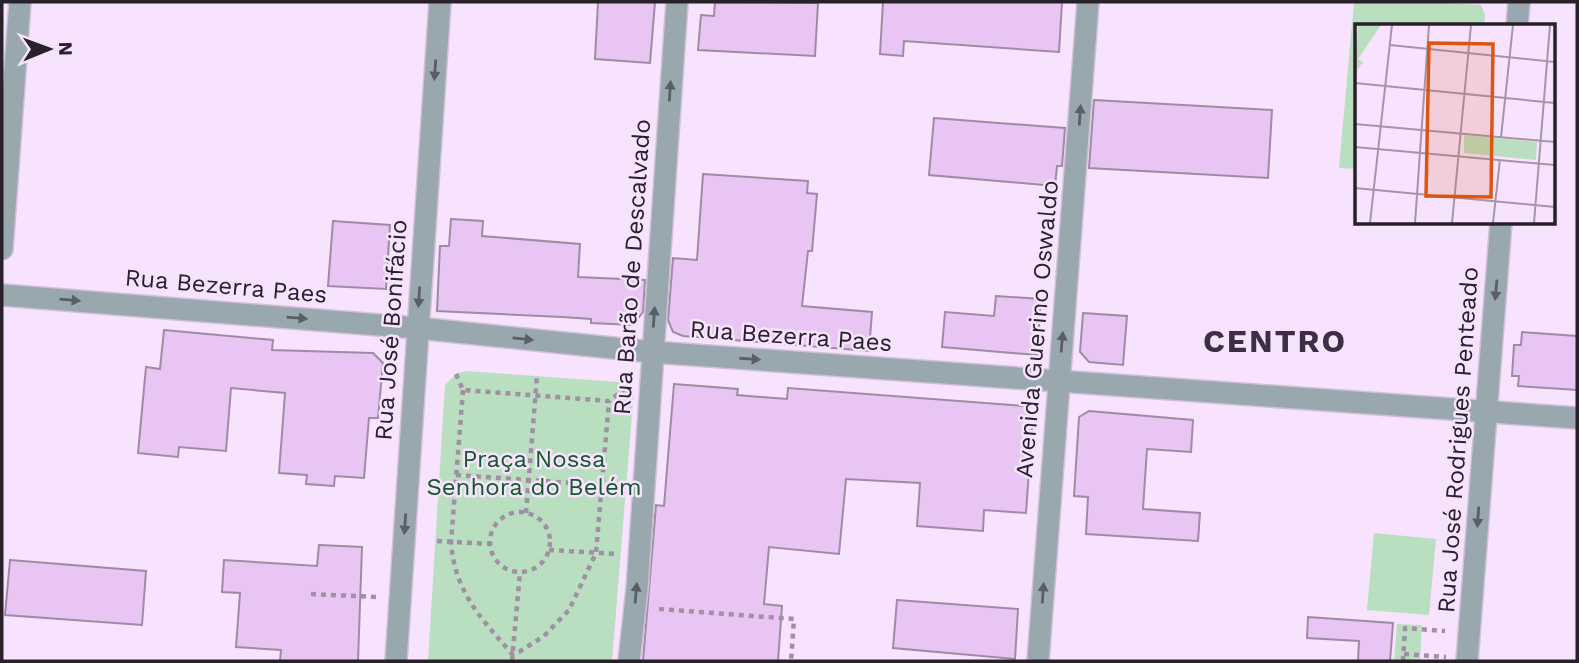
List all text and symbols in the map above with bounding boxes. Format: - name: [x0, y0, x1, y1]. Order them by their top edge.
- north arrow: [14, 14, 84, 84]
- inset map: [1355, 24, 1554, 224]
- text: N: [54, 41, 77, 56]
- one-way arrow: [429, 59, 440, 81]
- one-way arrow: [665, 79, 676, 101]
- one-way arrow: [1075, 104, 1086, 126]
- street label: Rua Barão de Descalvado: [608, 118, 656, 416]
- street label: Avenida Guerino Oswaldo: [1010, 179, 1064, 479]
- street label: Rua José Bonifácio: [369, 219, 413, 441]
- street label: Rua Bezerra Paes: [124, 263, 328, 309]
- street label: Rua José Rodrigues Penteado: [1432, 266, 1484, 614]
- one-way arrow: [1490, 279, 1501, 301]
- one-way arrow: [413, 286, 424, 308]
- one-way arrow: [59, 295, 81, 306]
- one-way arrow: [649, 306, 660, 328]
- one-way arrow: [286, 313, 308, 324]
- street label: Rua Bezerra Paes: [689, 315, 893, 357]
- district label: CENTRO: [1203, 322, 1347, 360]
- one-way arrow: [1057, 331, 1068, 353]
- one-way arrow: [512, 334, 534, 345]
- one-way arrow: [739, 354, 761, 365]
- park label: Praça Nossa Senhora do Belém: [426, 445, 642, 501]
- one-way arrow: [1472, 506, 1483, 528]
- one-way arrow: [399, 513, 410, 535]
- one-way arrow: [631, 582, 642, 604]
- one-way arrow: [1037, 582, 1048, 604]

